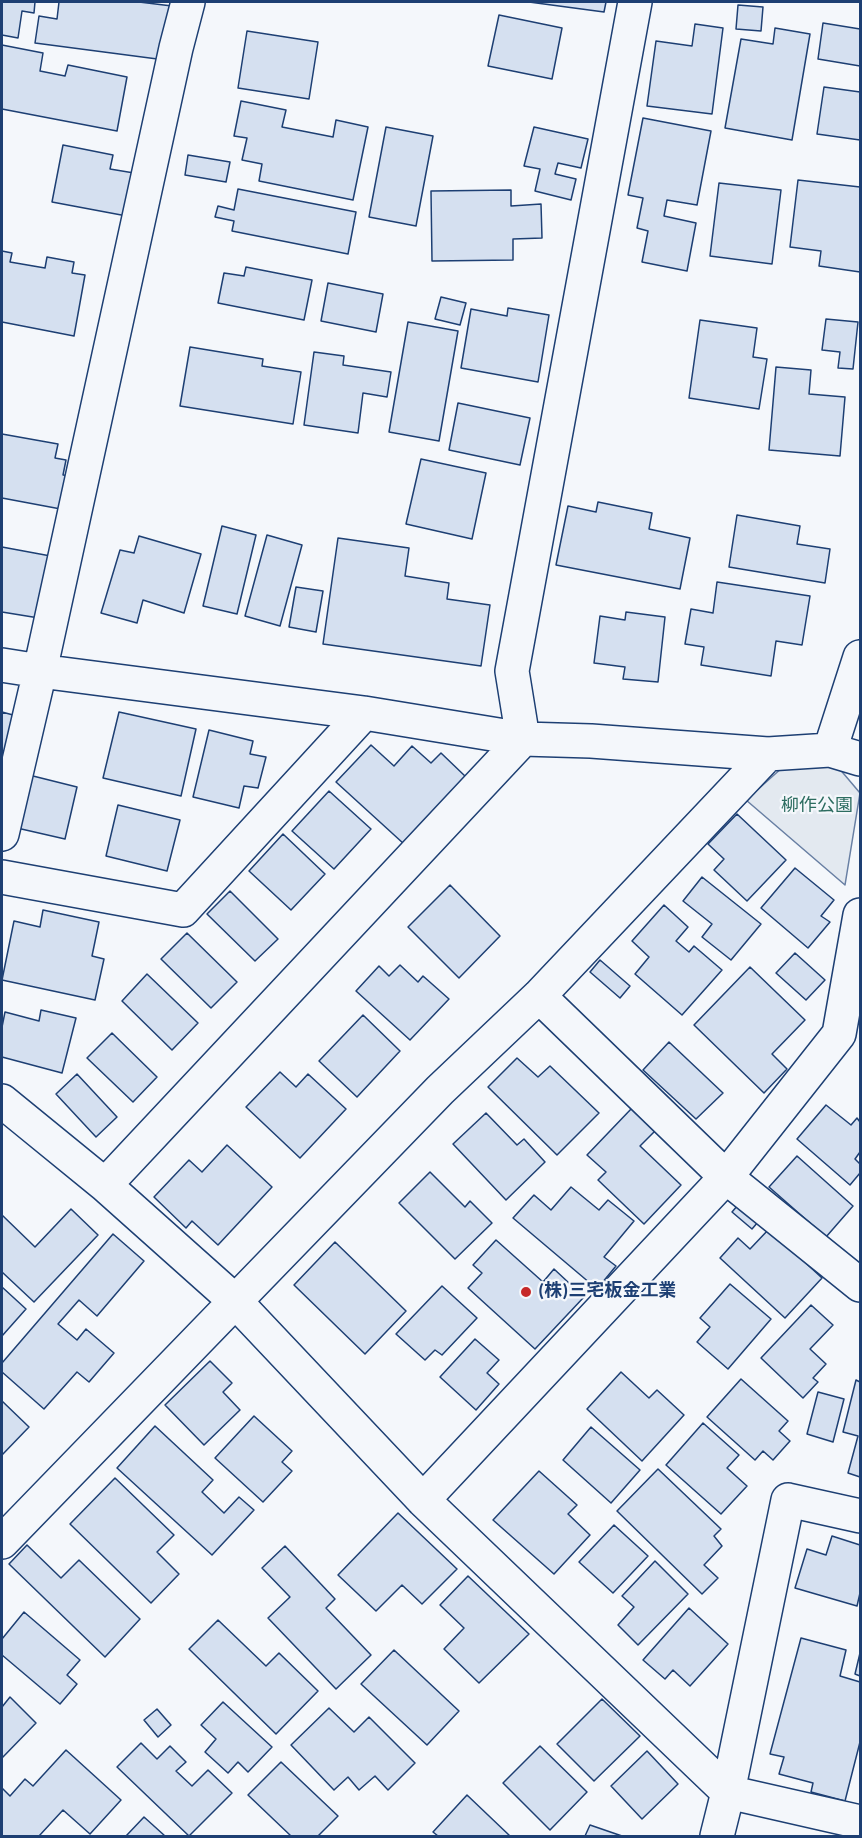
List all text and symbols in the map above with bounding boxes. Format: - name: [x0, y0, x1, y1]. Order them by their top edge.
- park label: 柳作公園: [781, 796, 853, 818]
- place label: (株)三宅板金工業: [538, 1281, 676, 1303]
- marker: (株)三宅板金工業: [519, 1285, 533, 1299]

